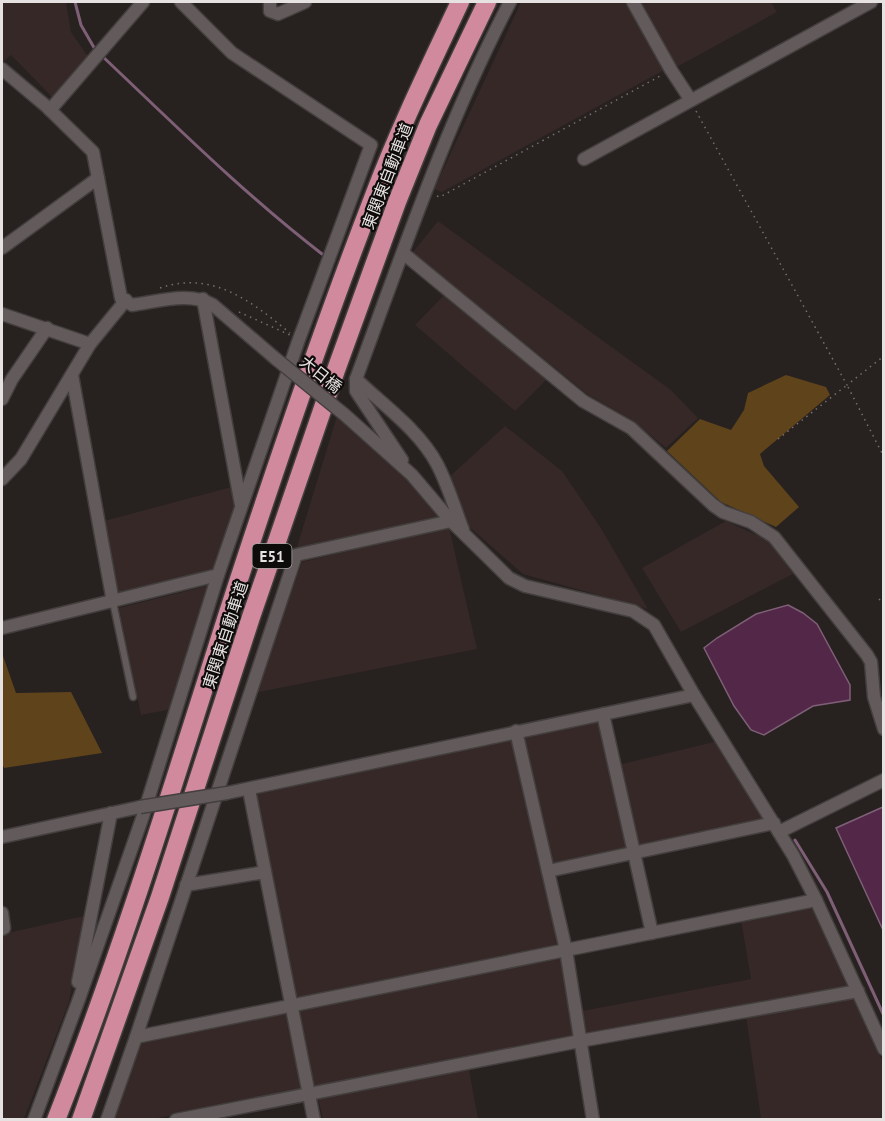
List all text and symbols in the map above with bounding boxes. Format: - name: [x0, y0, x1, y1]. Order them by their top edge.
- street label: 東関東自動車道: [358, 120, 416, 232]
- street label: 大日橋: [296, 351, 346, 397]
- road number: E51: [252, 544, 292, 568]
- street label: 東関東自動車道: [198, 579, 252, 691]

